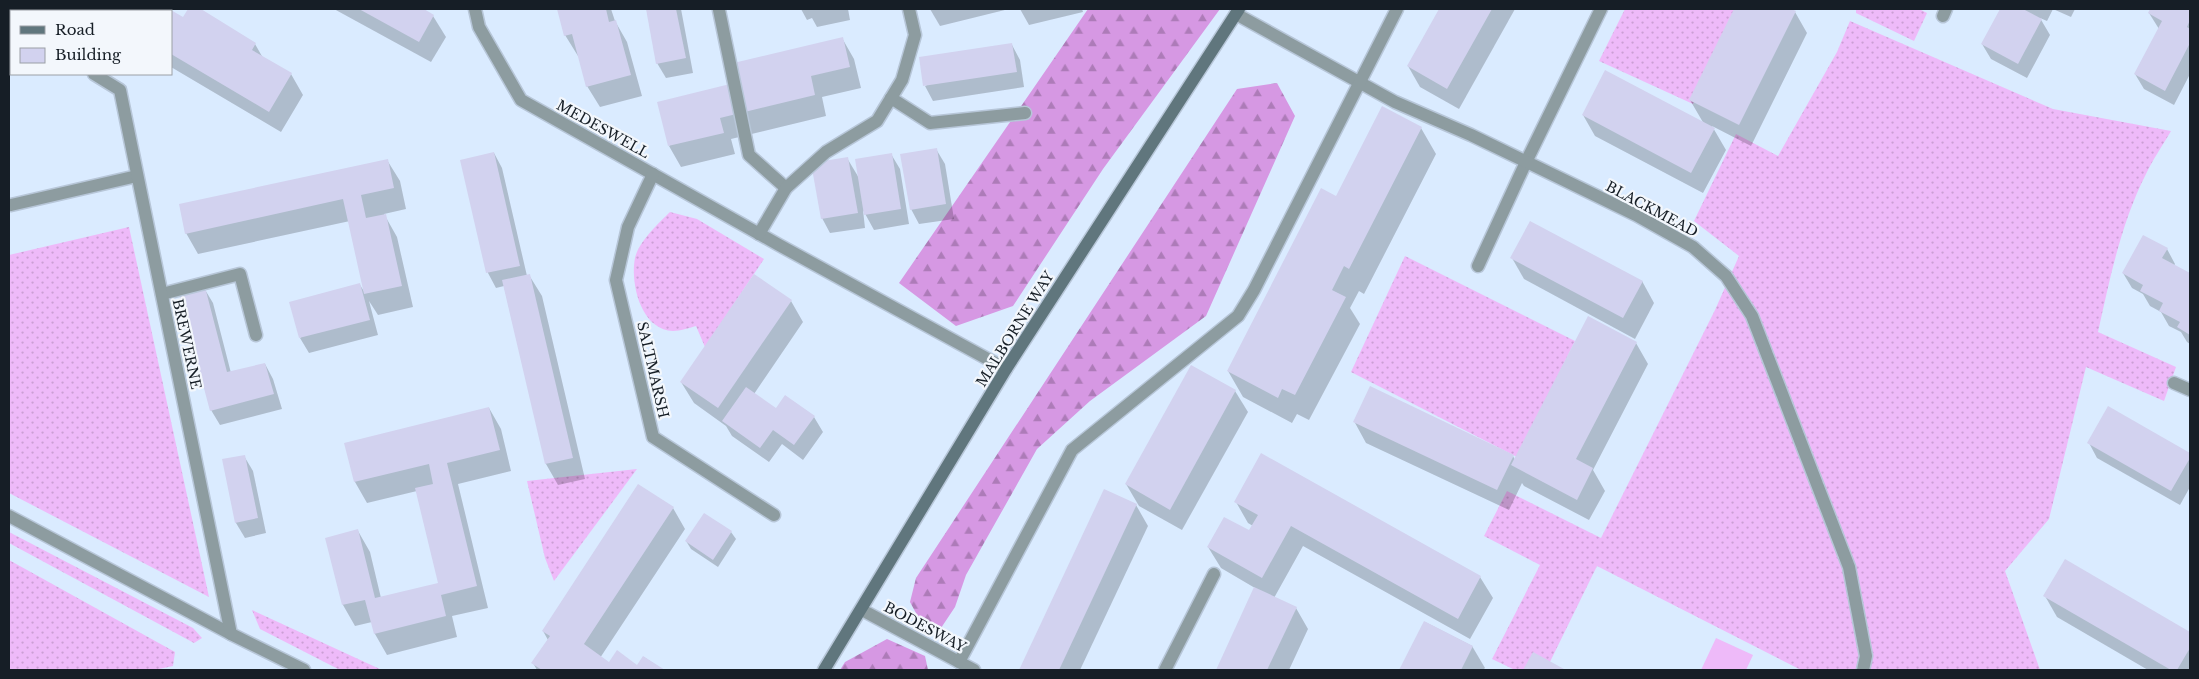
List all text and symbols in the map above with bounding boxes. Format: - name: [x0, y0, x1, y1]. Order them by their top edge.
- legend: [10, 10, 172, 75]
- text: Road: [55, 20, 95, 39]
- text: Building: [55, 45, 122, 64]
- street label: MEDESWELL: [553, 96, 653, 162]
- street label: BLACKMEAD: [1603, 177, 1701, 241]
- street label: MALBORNE WAY: [972, 267, 1058, 390]
- street label: BREWERNE: [169, 297, 205, 391]
- street label: SALTMARSH: [633, 320, 673, 420]
- street label: BODESWAY: [881, 598, 970, 657]

